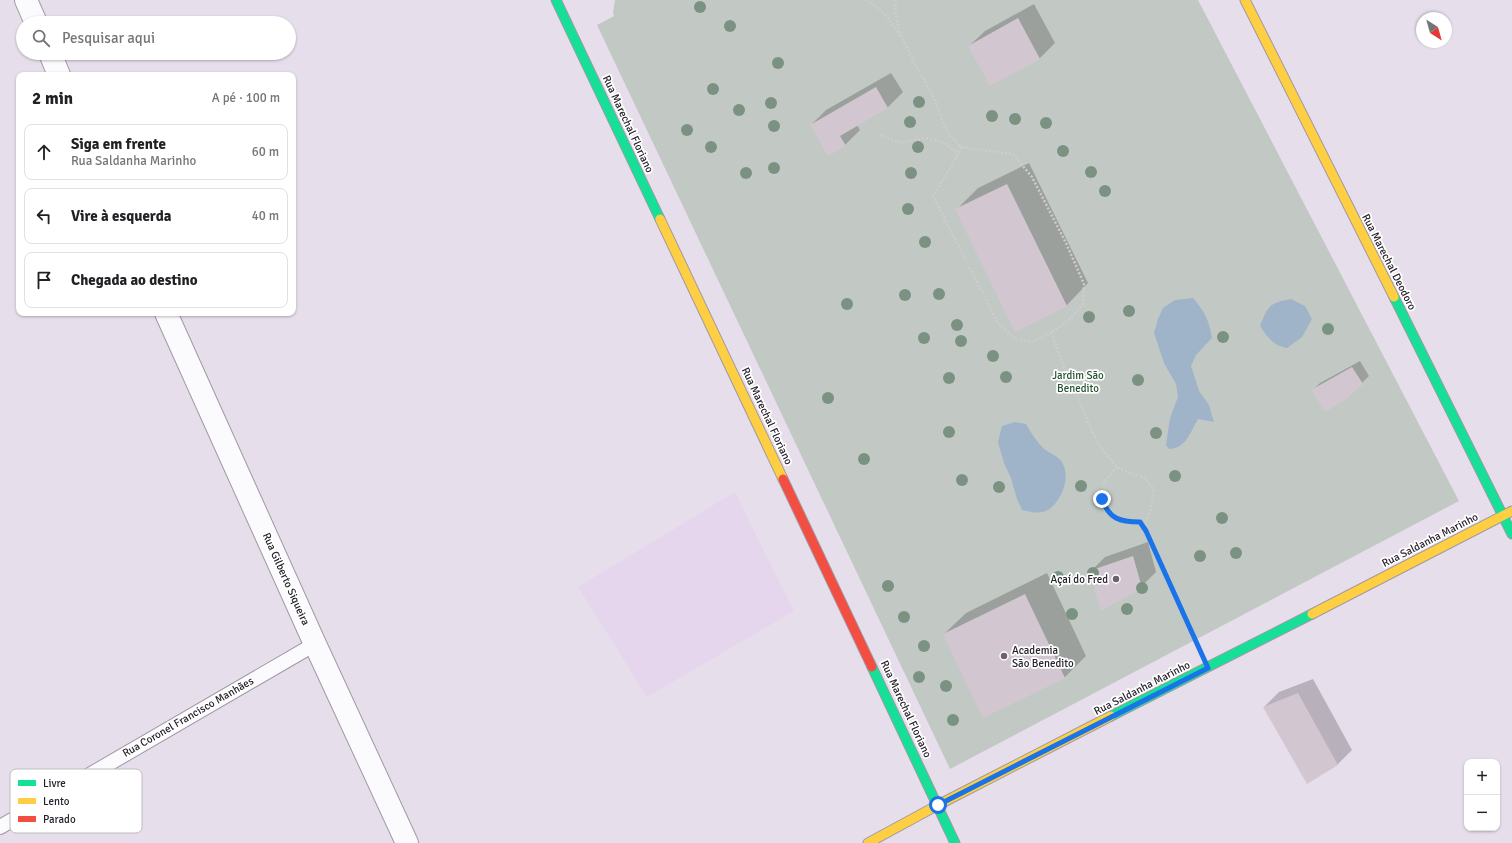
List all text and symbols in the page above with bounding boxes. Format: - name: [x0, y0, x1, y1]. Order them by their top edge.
- north arrow: [1416, 12, 1452, 48]
- search box: [16, 16, 296, 60]
- icon: search: [30, 27, 52, 49]
- text: Pesquisar aqui: [62, 29, 155, 47]
- street label: Rua Marechal Floriano: [600, 73, 656, 175]
- text: 2 min: [32, 88, 73, 109]
- text: A pé · 100 m: [212, 90, 280, 106]
- text: Siga em frente: [71, 135, 166, 153]
- icon: ahead: [33, 141, 55, 163]
- text: 60 m: [252, 144, 279, 160]
- text: Rua Saldanha Marinho: [71, 153, 196, 169]
- icon: left: [33, 205, 55, 227]
- text: Vire à esquerda: [71, 207, 171, 225]
- text: 40 m: [252, 208, 279, 224]
- street label: Rua Marechal Deodoro: [1359, 212, 1419, 312]
- icon: arrive: [33, 269, 55, 291]
- text: Chegada ao destino: [71, 271, 198, 289]
- street label: Rua Marechal Floriano: [739, 365, 795, 467]
- park label: Jardim São Benedito: [1052, 369, 1104, 395]
- route end: [1093, 490, 1111, 508]
- street label: Rua Saldanha Marinho: [1380, 510, 1480, 570]
- street label: Rua Gilberto Siqueira: [260, 531, 312, 628]
- place label: Açaí do Fred: [1051, 573, 1108, 586]
- marker: Açaí do Fred: [1111, 574, 1121, 584]
- place label: Academia São Benedito: [1012, 644, 1074, 670]
- marker: Academia São Benedito: [999, 651, 1009, 661]
- street label: Rua Marechal Floriano: [878, 658, 934, 760]
- street label: Rua Saldanha Marinho: [1092, 658, 1192, 718]
- street label: Rua Coronel Francisco Manhães: [120, 674, 256, 760]
- map controls: [1464, 759, 1500, 831]
- button: +: [1464, 759, 1500, 795]
- legend: [10, 769, 142, 833]
- text: Livre: [43, 777, 66, 790]
- text: Lento: [43, 795, 70, 808]
- button: −: [1464, 795, 1500, 831]
- route start: [929, 796, 947, 814]
- text: Parado: [43, 813, 76, 826]

